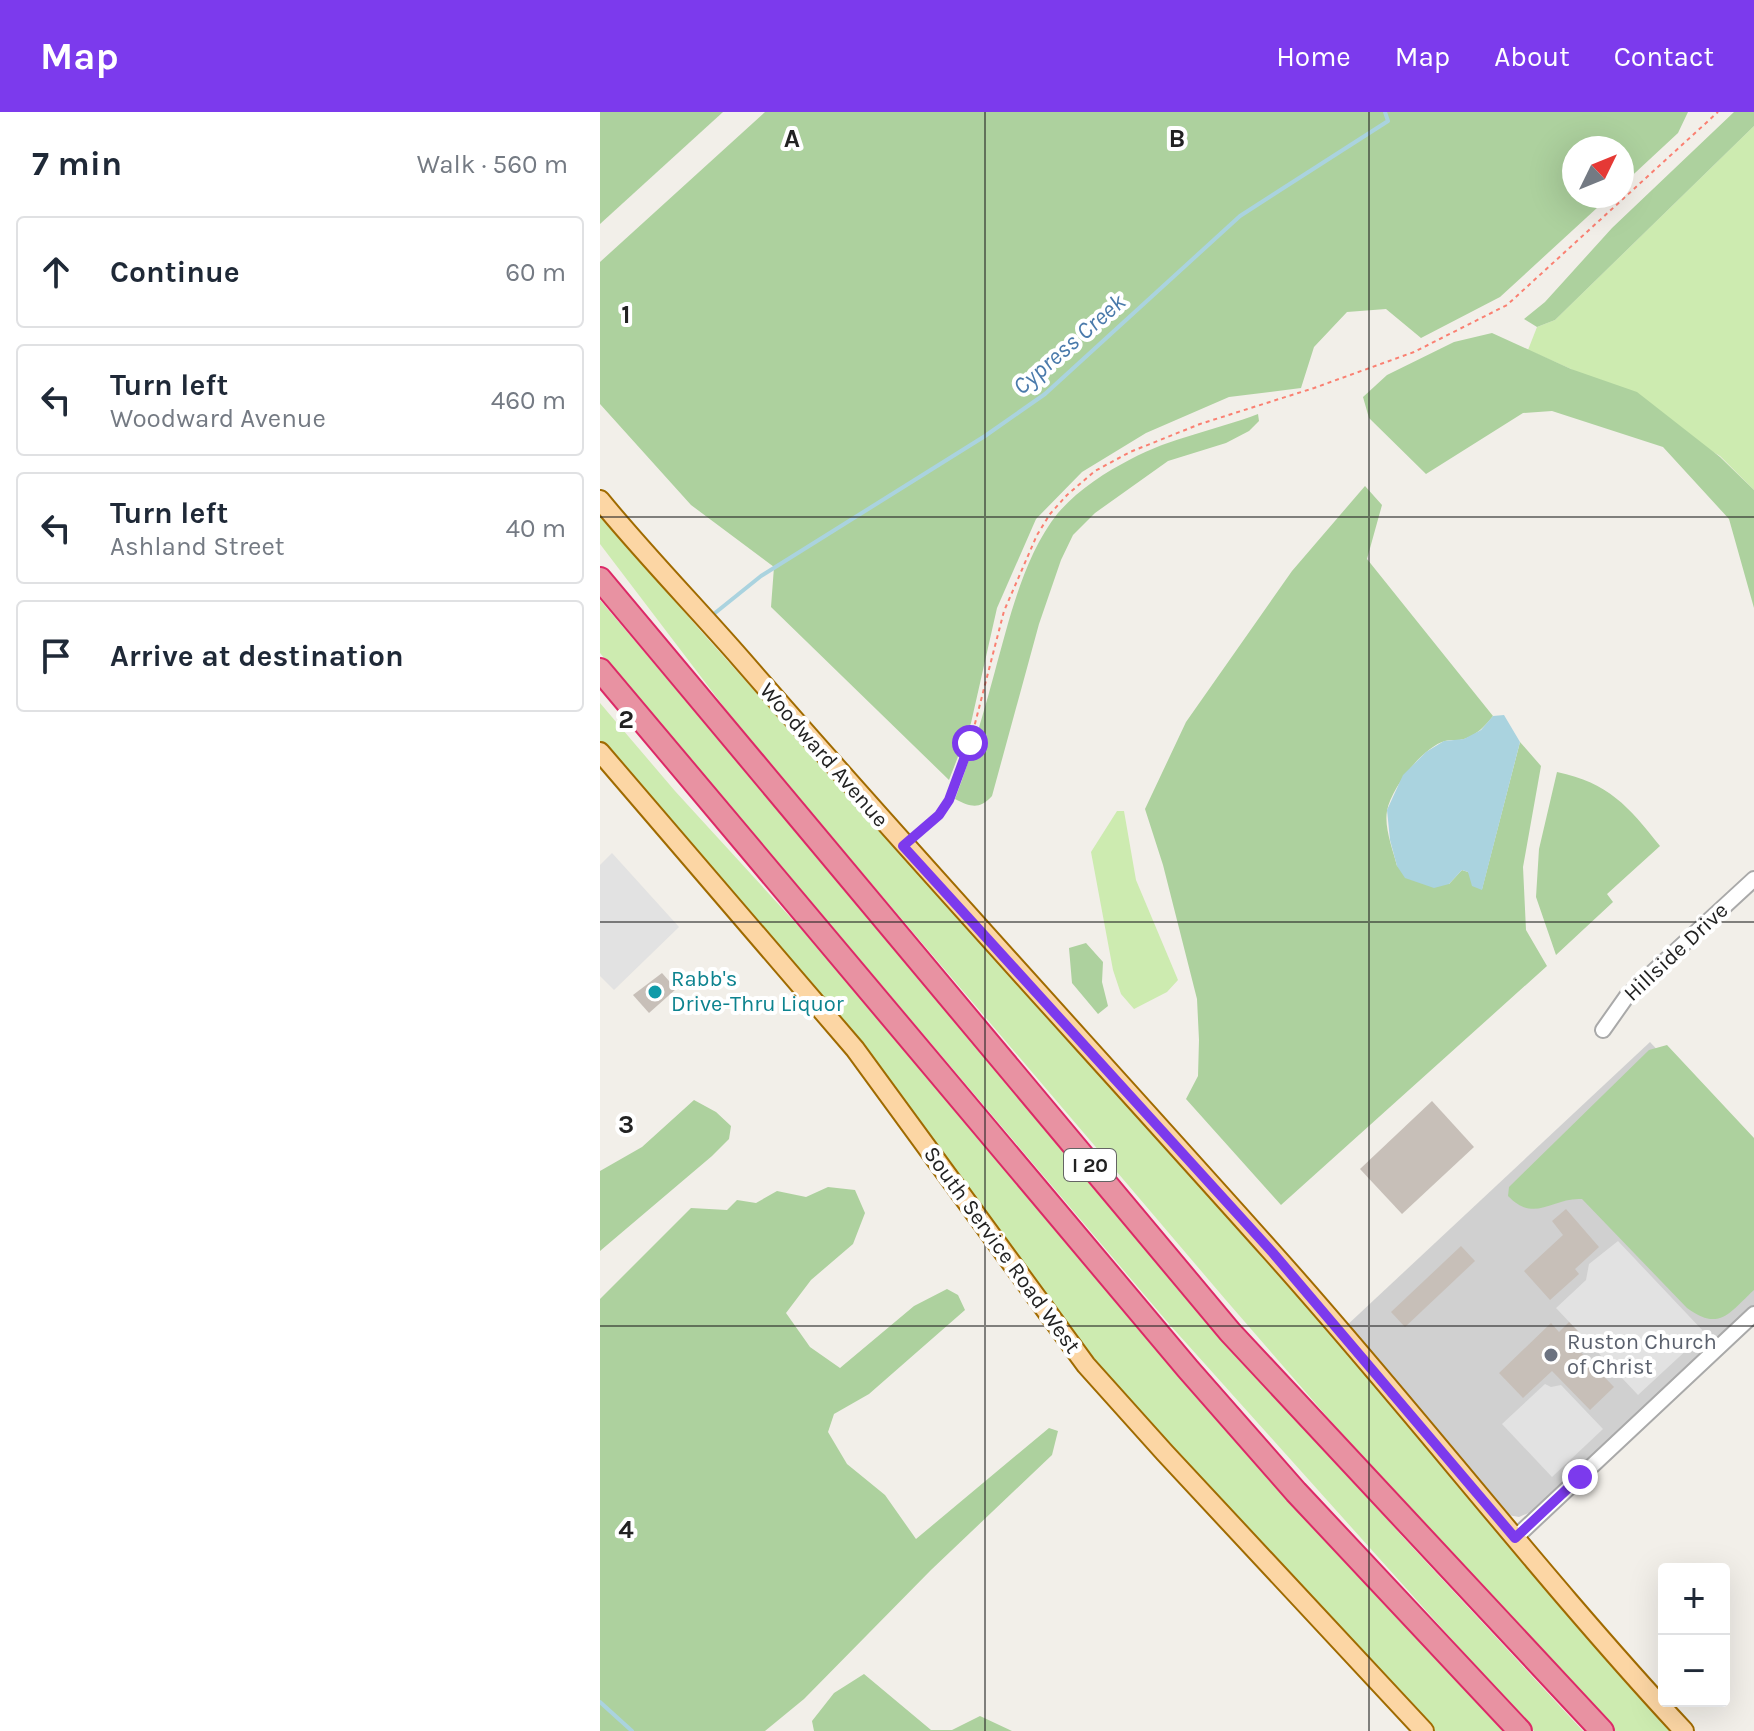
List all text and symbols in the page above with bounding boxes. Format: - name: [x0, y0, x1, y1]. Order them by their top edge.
- text: Map: [40, 34, 119, 79]
- text: Home: [1276, 40, 1351, 73]
- text: Map: [1395, 40, 1450, 73]
- text: About: [1494, 40, 1570, 73]
- text: Contact: [1614, 40, 1714, 73]
- text: A: [784, 123, 800, 154]
- text: B: [1169, 123, 1185, 154]
- north arrow: [1562, 136, 1634, 208]
- text: 7 min: [32, 144, 122, 184]
- text: Walk · 560 m: [417, 149, 568, 180]
- icon: ahead: [34, 250, 78, 294]
- text: Continue: [110, 254, 240, 290]
- text: 60 m: [505, 257, 566, 288]
- water label: Cypress Creek: [1007, 287, 1131, 400]
- text: 1: [621, 299, 631, 330]
- text: Turn left: [110, 367, 228, 403]
- icon: left: [34, 378, 78, 422]
- text: 460 m: [491, 385, 566, 416]
- text: Woodward Avenue: [110, 403, 326, 434]
- text: Turn left: [110, 495, 228, 531]
- icon: left: [34, 506, 78, 550]
- text: 40 m: [506, 513, 566, 544]
- text: Ashland Street: [110, 531, 285, 562]
- icon: arrive: [34, 634, 78, 678]
- text: Arrive at destination: [110, 638, 404, 674]
- street label: Woodward Avenue: [754, 678, 894, 832]
- text: 2: [618, 704, 634, 735]
- route start: [952, 725, 988, 761]
- street label: Hillside Drive: [1619, 897, 1733, 1007]
- place label: Rabb's Drive-Thru Liquor: [671, 966, 844, 1017]
- marker: Rabb's Drive-Thru Liquor: [646, 983, 664, 1001]
- text: 3: [618, 1109, 634, 1140]
- street label: South Service Road West: [918, 1141, 1086, 1359]
- road number: I 20: [1064, 1149, 1116, 1181]
- place label: Ruston Church of Christ: [1567, 1329, 1717, 1380]
- marker: Ruston Church of Christ: [1542, 1346, 1560, 1364]
- route end: [1562, 1459, 1598, 1495]
- text: 4: [618, 1514, 634, 1545]
- map controls: [1658, 1563, 1730, 1707]
- button: +: [1658, 1563, 1730, 1635]
- button: −: [1658, 1635, 1730, 1707]

